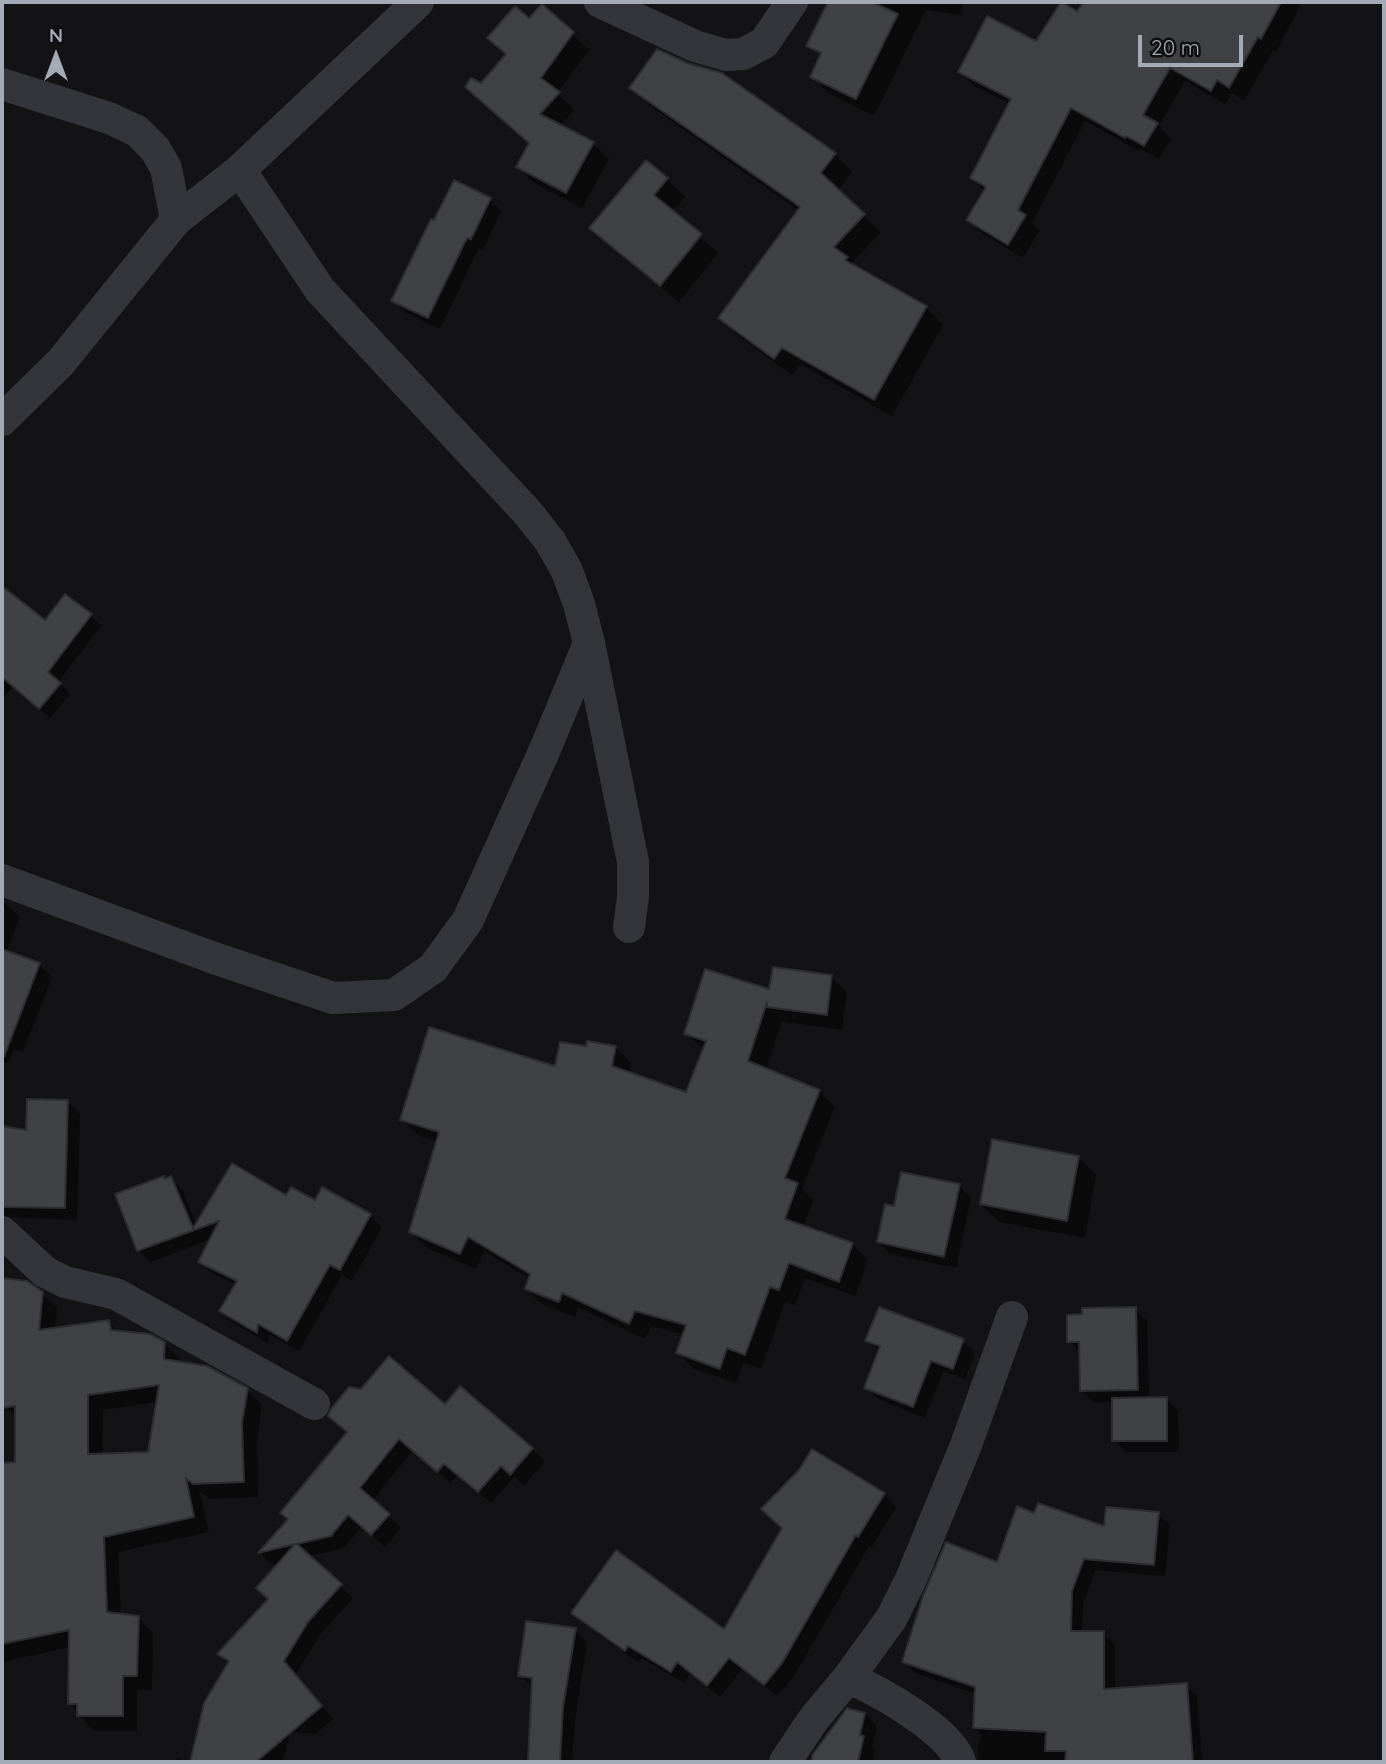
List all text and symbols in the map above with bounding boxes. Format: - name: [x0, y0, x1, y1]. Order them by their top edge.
- north arrow: [21, 21, 91, 91]
- scale bar: [1141, 21, 1246, 65]
- text: N: [49, 23, 63, 47]
- text: 20 m: [1151, 34, 1200, 60]

